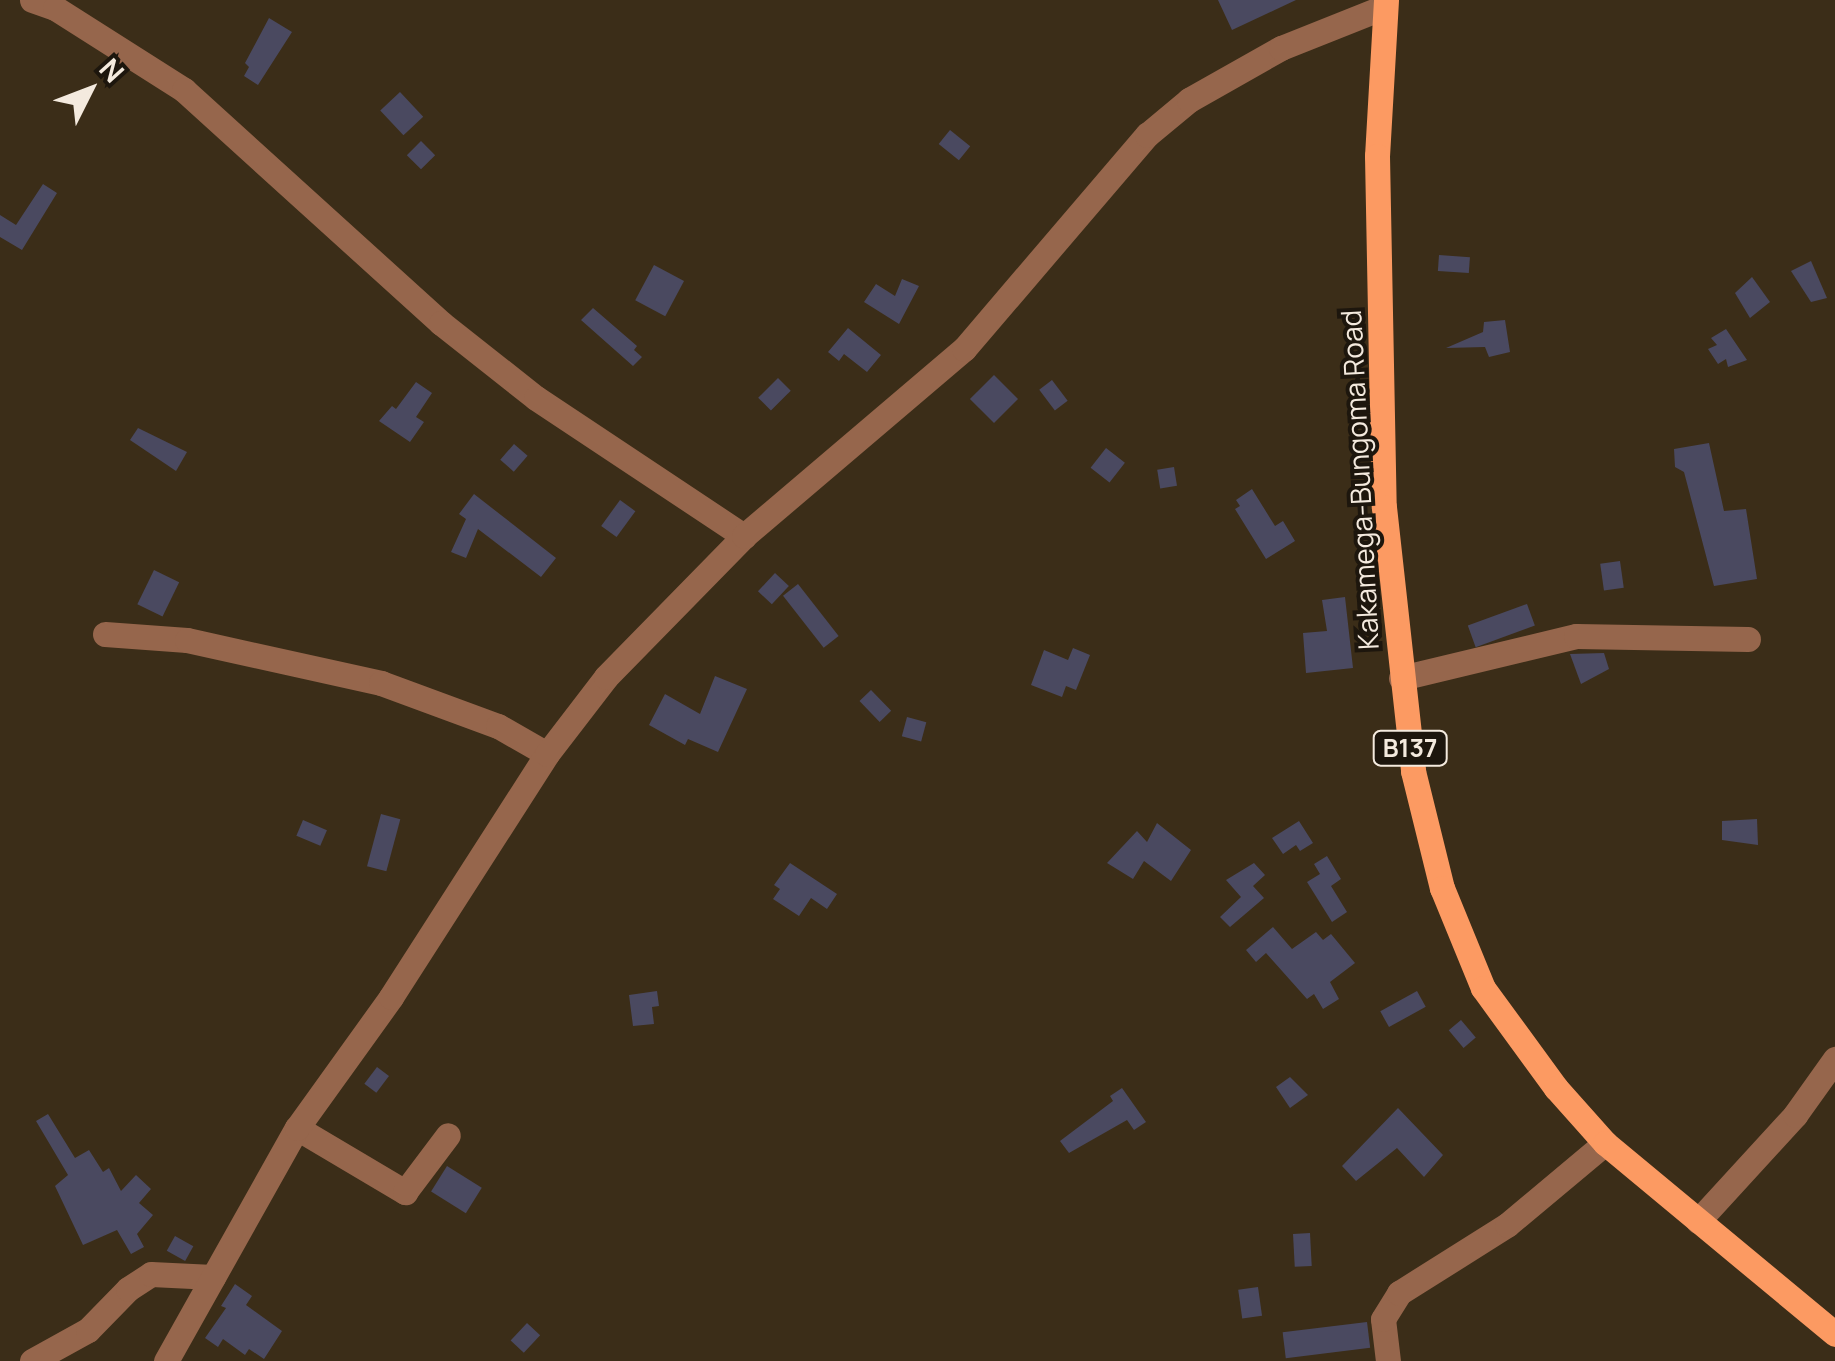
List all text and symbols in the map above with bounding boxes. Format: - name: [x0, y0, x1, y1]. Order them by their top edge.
- north arrow: [40, 40, 140, 140]
- text: N: [91, 50, 133, 90]
- street label: Kakamega-Bungoma Road: [1333, 309, 1385, 651]
- road number: B137: [1372, 728, 1448, 768]

